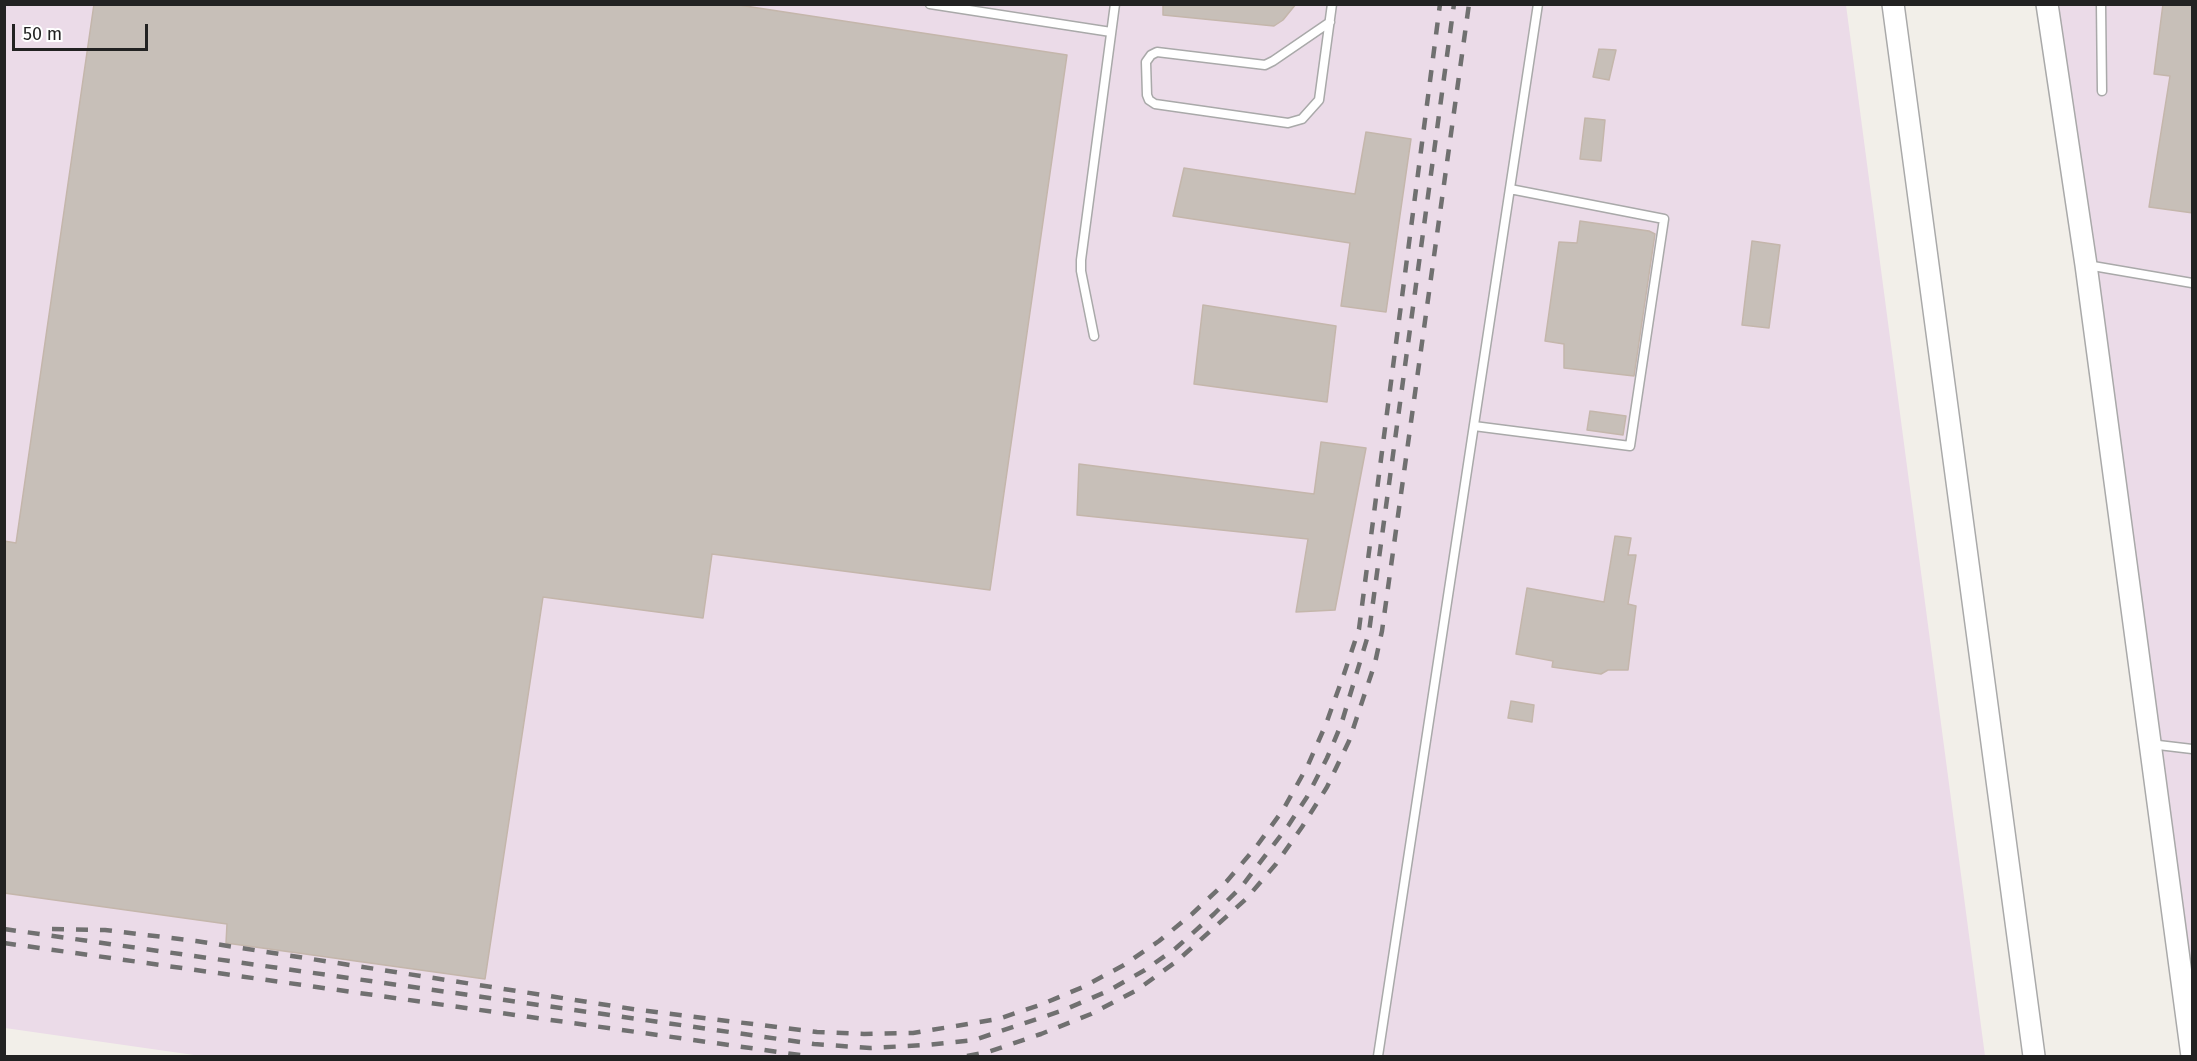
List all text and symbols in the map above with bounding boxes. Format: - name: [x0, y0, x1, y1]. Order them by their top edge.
- scale bar: [15, 12, 152, 50]
- text: 50 m: [23, 23, 62, 45]

